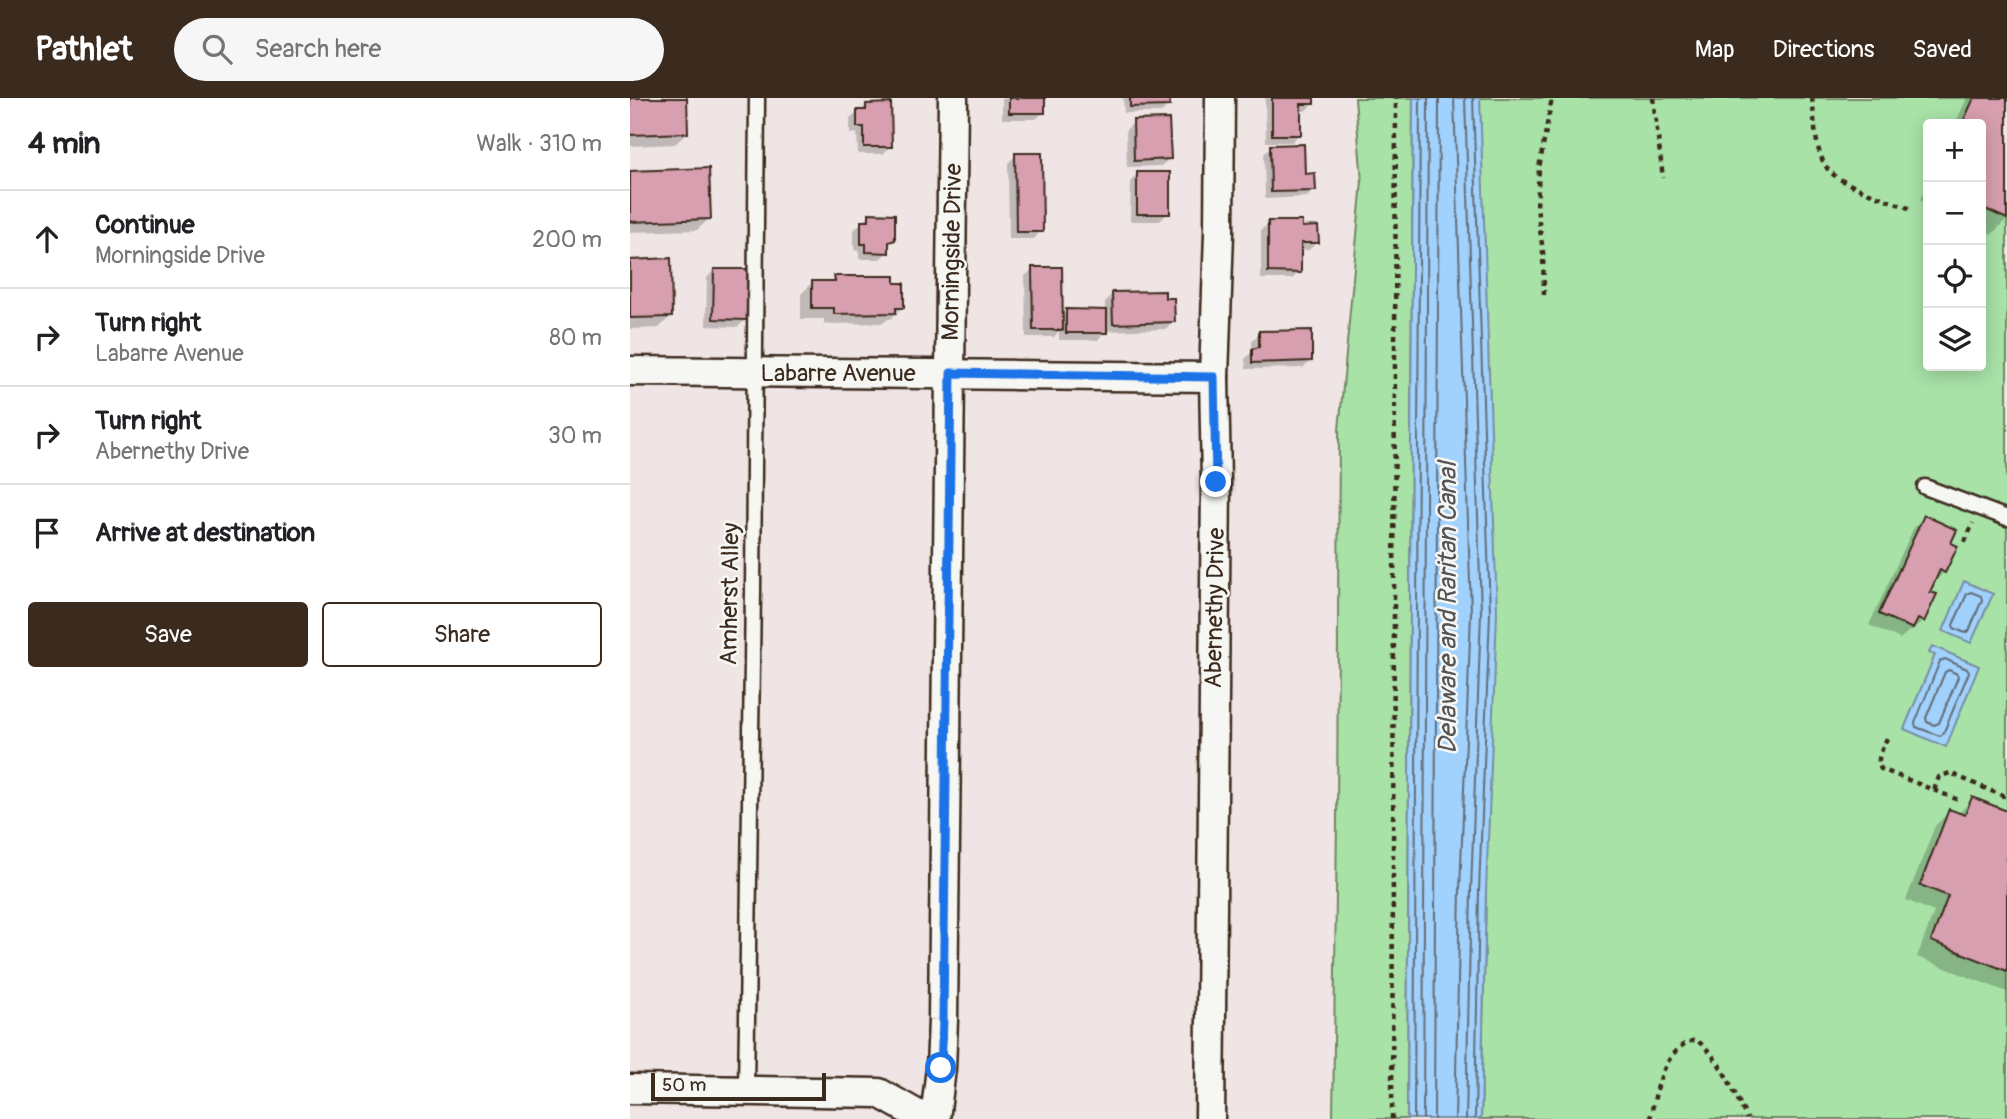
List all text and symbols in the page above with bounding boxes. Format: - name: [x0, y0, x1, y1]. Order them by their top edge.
- search box: [174, 18, 664, 81]
- text: Pathlet: [35, 29, 132, 70]
- icon: search: [198, 30, 236, 68]
- text: Search here: [254, 33, 381, 65]
- text: Map: [1695, 35, 1735, 64]
- text: Directions: [1773, 35, 1874, 64]
- text: Saved: [1912, 35, 1972, 64]
- map controls: [1923, 119, 1986, 371]
- button: +: [1923, 119, 1986, 182]
- text: 4 min: [28, 125, 101, 162]
- text: Walk · 310 m: [476, 129, 602, 158]
- street label: Morningside Drive: [936, 163, 968, 341]
- button: −: [1923, 182, 1986, 245]
- text: Continue: [95, 209, 195, 241]
- icon: ahead: [28, 220, 66, 258]
- text: 200 m: [532, 225, 602, 254]
- text: Morningside Drive: [95, 241, 265, 270]
- button: locate: [1923, 245, 1986, 308]
- text: Turn right: [95, 307, 201, 339]
- button: layers: [1923, 308, 1986, 371]
- icon: right: [28, 318, 66, 356]
- text: 80 m: [549, 323, 602, 352]
- text: Labarre Avenue: [95, 339, 244, 368]
- street label: Labarre Avenue: [760, 359, 916, 388]
- text: Turn right: [95, 405, 201, 437]
- icon: right: [28, 416, 66, 454]
- text: 30 m: [548, 421, 602, 450]
- text: Abernethy Drive: [95, 437, 249, 466]
- water label: Delaware and Raritan Canal: [1432, 459, 1464, 754]
- route end: [1200, 466, 1231, 497]
- icon: arrive: [28, 514, 66, 552]
- text: Arrive at destination: [95, 517, 315, 549]
- street label: Amherst Alley: [714, 522, 746, 666]
- street label: Abernethy Drive: [1199, 527, 1231, 689]
- button: Save: [28, 602, 308, 667]
- button: Share: [322, 602, 602, 667]
- route start: [925, 1052, 956, 1083]
- scale bar: [651, 1070, 826, 1102]
- text: 50 m: [662, 1073, 706, 1097]

